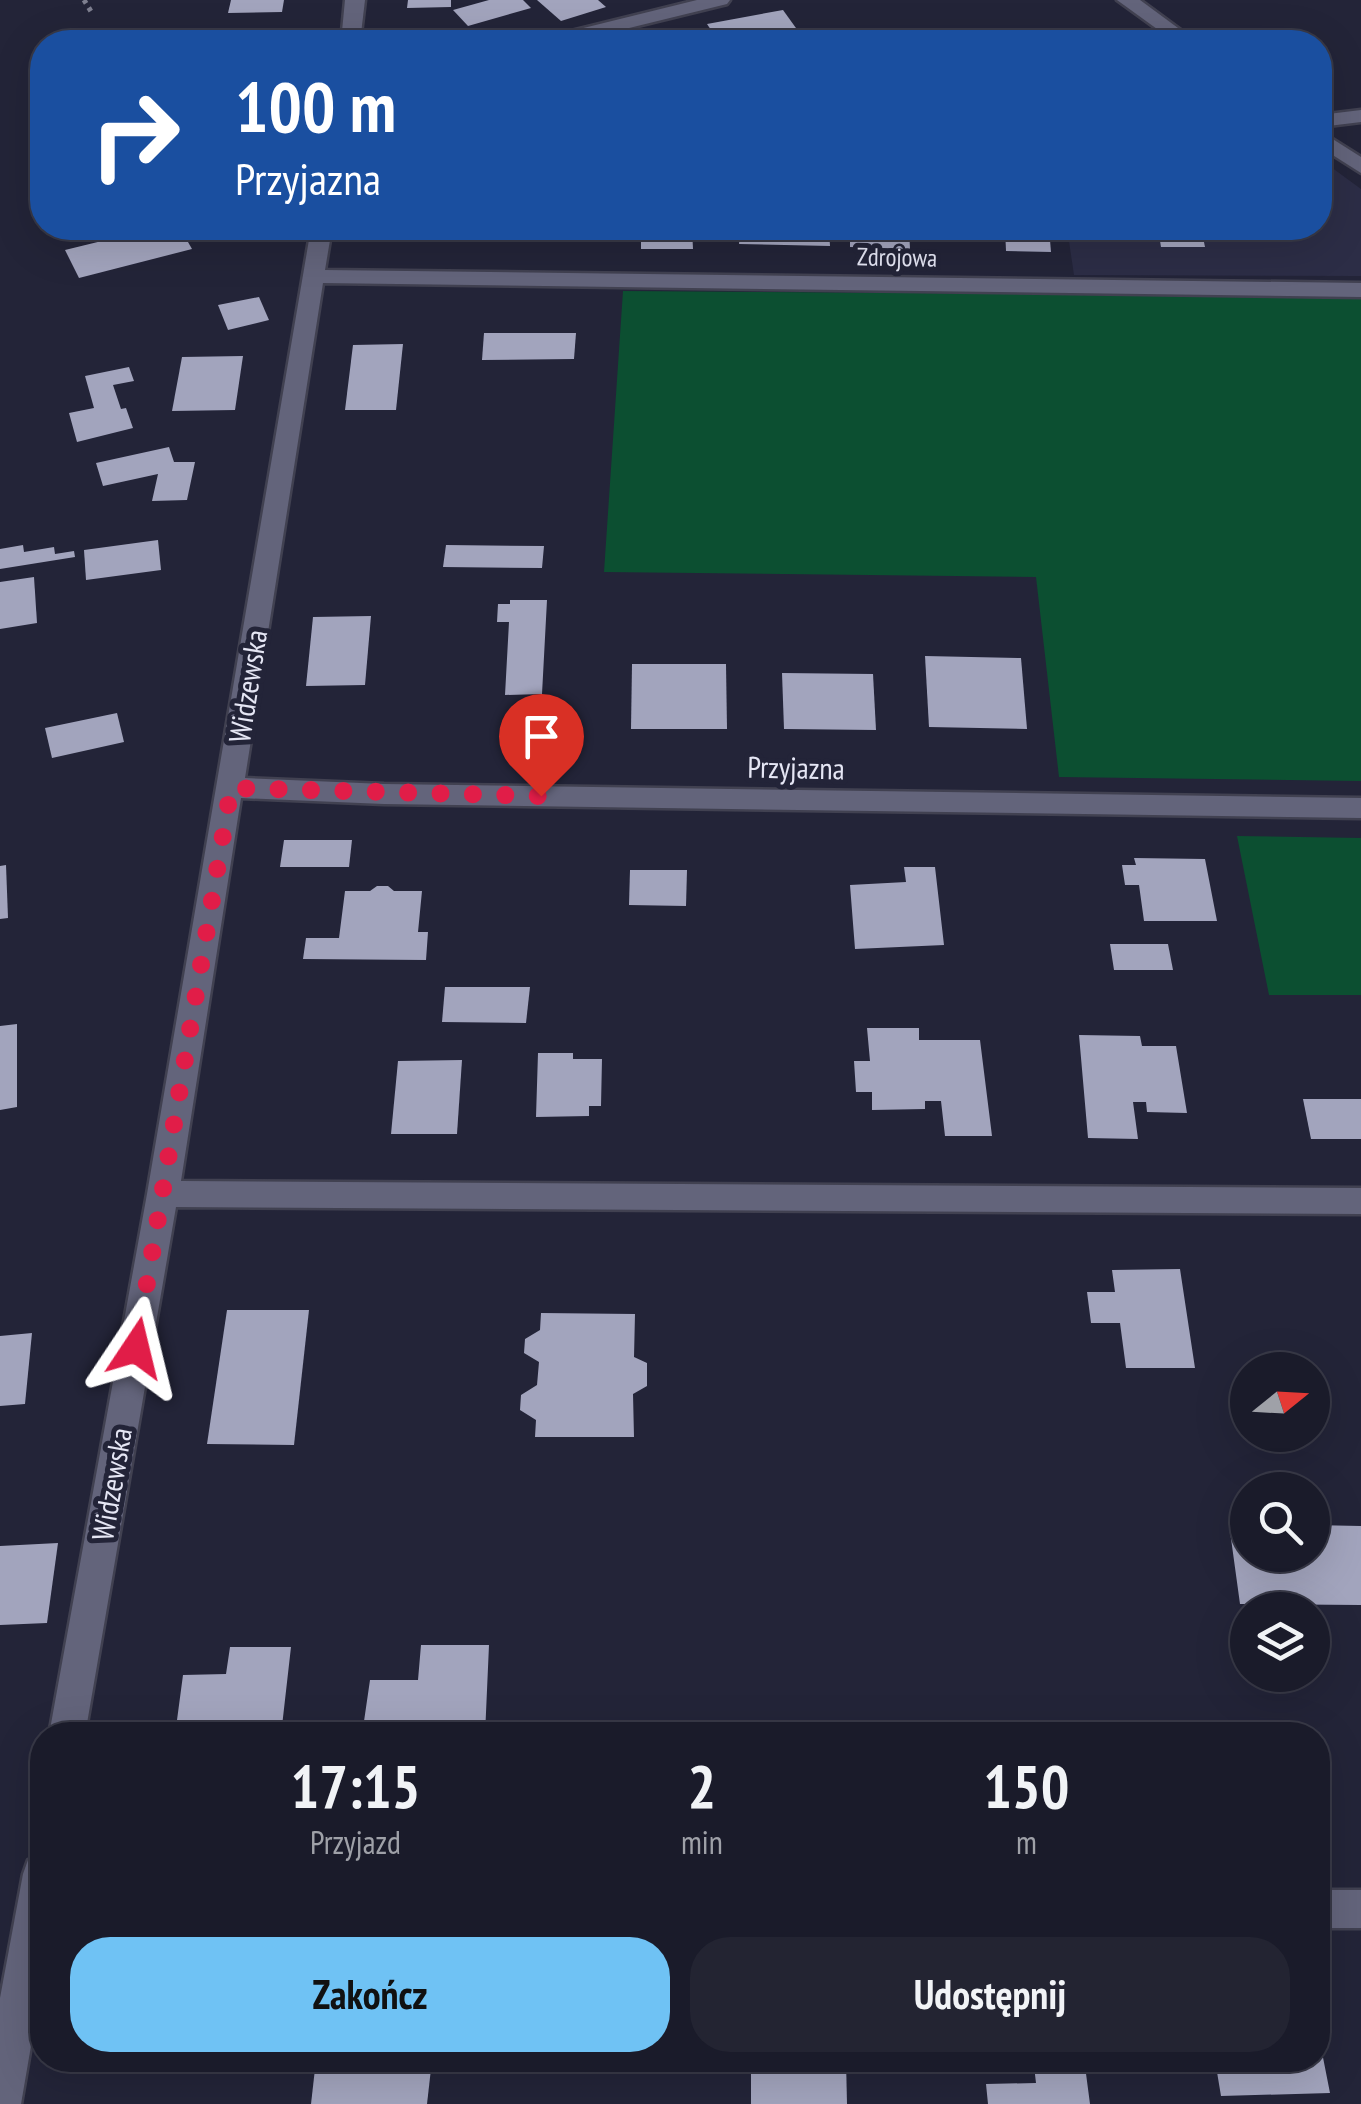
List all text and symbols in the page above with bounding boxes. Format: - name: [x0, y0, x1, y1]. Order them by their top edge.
- text: 100 m: [235, 61, 396, 151]
- icon: right: [70, 70, 200, 200]
- text: Przyjazna: [235, 149, 381, 207]
- street label: Zdrojowa: [857, 240, 937, 274]
- street label: Widzewska: [219, 627, 275, 745]
- pin: [499, 694, 584, 797]
- icon: arrive: [514, 709, 569, 764]
- street label: Przyjazna: [747, 747, 845, 787]
- position arrow: [84, 1296, 188, 1400]
- north arrow: [1230, 1352, 1330, 1452]
- map controls: [1230, 1352, 1330, 1692]
- street label: Widzewska: [82, 1425, 140, 1543]
- button: search: [1230, 1472, 1330, 1572]
- button: layers: [1230, 1592, 1330, 1692]
- text: 17:15: [291, 1747, 420, 1825]
- text: 2: [688, 1747, 716, 1825]
- text: 150: [983, 1747, 1069, 1825]
- text: Przyjazd: [310, 1821, 401, 1863]
- text: min: [681, 1821, 723, 1863]
- text: m: [1016, 1821, 1037, 1863]
- button: Zakończ: [70, 1937, 670, 2052]
- button: Udostępnij: [690, 1937, 1290, 2052]

